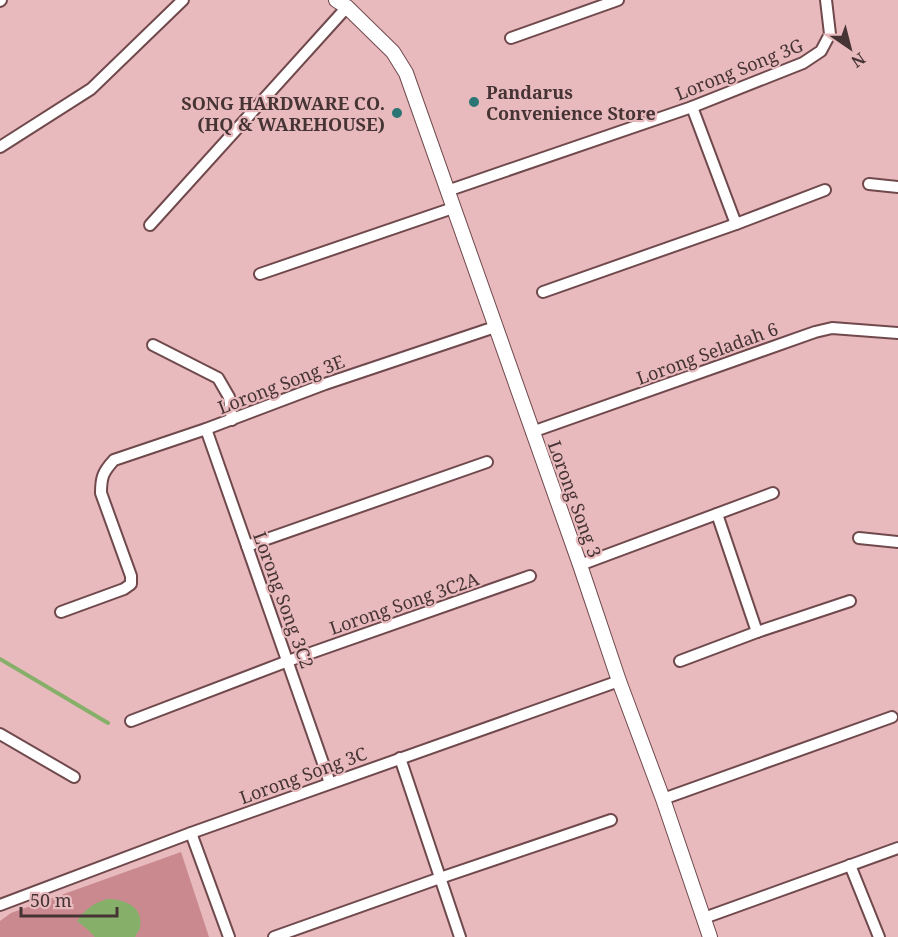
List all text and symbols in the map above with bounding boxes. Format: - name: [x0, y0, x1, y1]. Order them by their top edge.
- north arrow: [820, 18, 880, 78]
- street label: Lorong Song 3G: [672, 32, 806, 106]
- text: N: [847, 48, 870, 73]
- place label: Pandarus Convenience Store: [486, 80, 656, 125]
- place label: SONG HARDWARE CO. (HQ & WAREHOUSE): [181, 91, 385, 136]
- marker: Pandarus Convenience Store: [467, 95, 481, 109]
- marker: SONG HARDWARE CO. (HQ & WAREHOUSE): [390, 106, 404, 120]
- street label: Lorong Seladah 6: [633, 316, 781, 390]
- street label: Lorong Song 3E: [214, 349, 348, 419]
- street label: Lorong Song 3: [543, 437, 607, 561]
- street label: Lorong Song 3C2: [248, 528, 320, 672]
- street label: Lorong Song 3C2A: [326, 566, 482, 640]
- street label: Lorong Song 3C: [236, 741, 370, 809]
- scale bar: [21, 880, 117, 918]
- text: 50 m: [30, 888, 72, 912]

